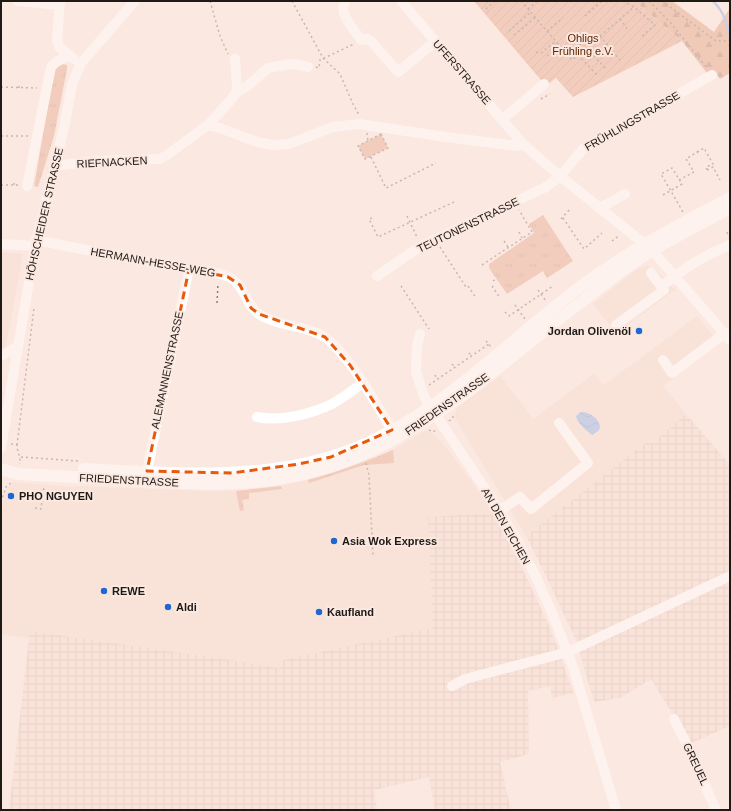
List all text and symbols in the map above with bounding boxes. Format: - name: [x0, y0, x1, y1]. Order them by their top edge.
- park label: Ohligs Frühling e.V.: [552, 32, 614, 57]
- street label: UFERSTRASSE: [431, 37, 493, 107]
- street label: FRÜHLINGSTRASSE: [582, 89, 682, 153]
- street label: HÖHSCHEIDER STRASSE: [23, 147, 65, 281]
- street label: RIEFNACKEN: [76, 154, 148, 170]
- street label: TEUTONENSTRASSE: [415, 195, 521, 255]
- street label: HERMANN-HESSE-WEG: [90, 245, 216, 279]
- street label: ALEMANNENSTRASSE: [149, 310, 185, 430]
- place label: Jordan Olivenöl: [548, 325, 631, 337]
- marker: Jordan Olivenöl: [634, 326, 644, 336]
- street label: FRIEDENSTRASSE: [403, 371, 491, 437]
- street label: FRIEDENSTRASSE: [79, 471, 179, 489]
- street label: AN DEN EICHEN: [479, 486, 533, 566]
- place label: PHO NGUYEN: [19, 490, 93, 502]
- marker: PHO NGUYEN: [6, 491, 16, 501]
- place label: Asia Wok Express: [342, 535, 437, 547]
- marker: Asia Wok Express: [329, 536, 339, 546]
- place label: REWE: [112, 585, 145, 597]
- marker: REWE: [99, 586, 109, 596]
- place label: Aldi: [176, 601, 197, 613]
- marker: Aldi: [163, 602, 173, 612]
- place label: Kaufland: [327, 606, 374, 618]
- marker: Kaufland: [314, 607, 324, 617]
- street label: GREUEL: [681, 741, 711, 787]

